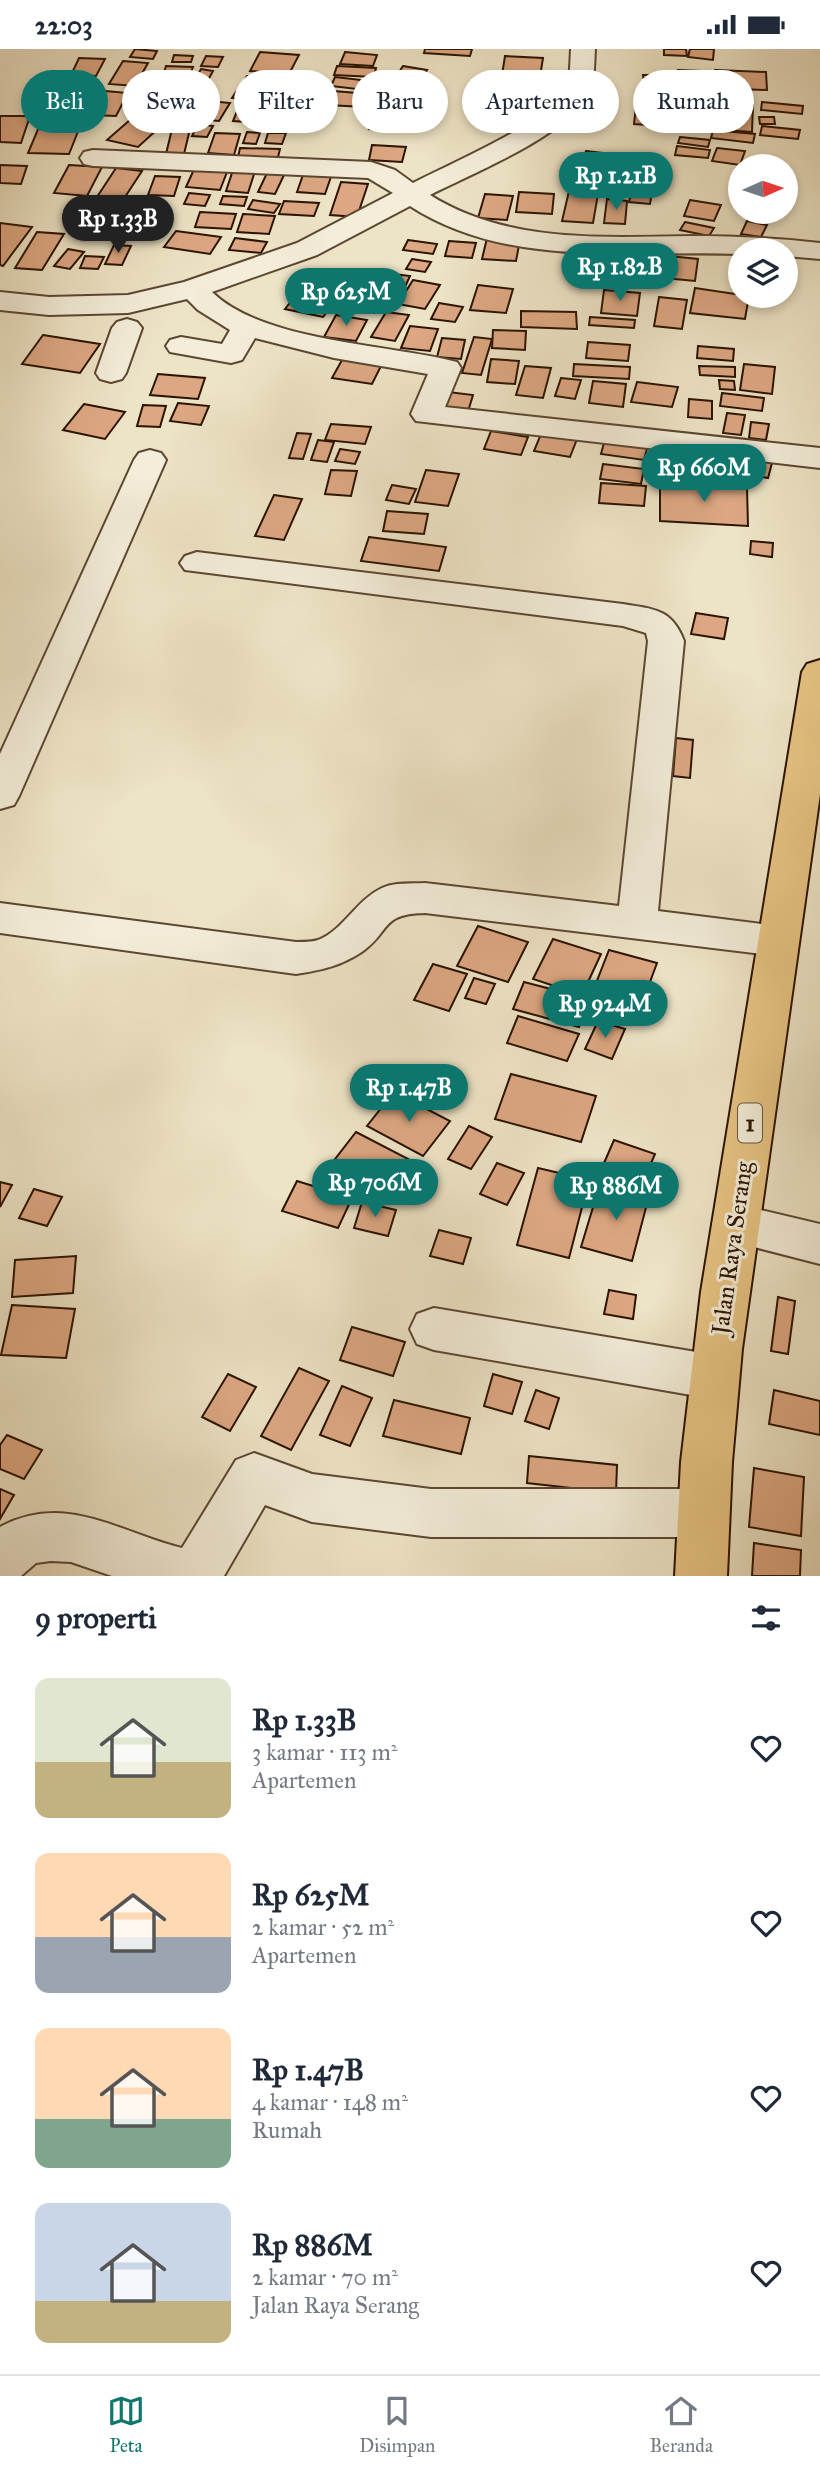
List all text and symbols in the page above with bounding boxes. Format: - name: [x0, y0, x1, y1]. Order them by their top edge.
- text: 22:03: [35, 9, 93, 41]
- chip: Beli: [21, 70, 108, 133]
- chip: Sewa: [122, 70, 220, 133]
- chip: Filter: [234, 70, 338, 133]
- chip: Baru: [352, 70, 448, 133]
- chip: Apartemen: [462, 70, 619, 133]
- chip: Rumah: [633, 70, 754, 133]
- pin: Rp 1.21B: [544, 153, 688, 212]
- north arrow: [728, 154, 798, 224]
- map controls: [728, 154, 798, 308]
- text: Rp 1.21B: [575, 161, 657, 189]
- pin: Rp 1.33B: [46, 195, 190, 255]
- text: Rp 1.33B: [78, 204, 158, 232]
- button: layers: [728, 238, 798, 308]
- pin: Rp 1.82B: [548, 243, 692, 303]
- text: Rp 1.82B: [577, 252, 663, 280]
- pin: Rp 625M: [281, 268, 411, 328]
- text: Rp 625M: [301, 277, 391, 305]
- pin: Rp 660M: [639, 445, 769, 504]
- text: Rp 660M: [657, 453, 751, 481]
- pin: Rp 924M: [540, 981, 670, 1040]
- text: Rp 924M: [559, 989, 651, 1017]
- pin: Rp 1.47B: [337, 1065, 481, 1124]
- text: Rp 1.47B: [366, 1073, 452, 1101]
- road number: 1: [738, 1103, 762, 1142]
- pin: Rp 706M: [310, 1159, 440, 1219]
- street label: Jalan Raya Serang: [705, 1159, 759, 1339]
- pin: Rp 886M: [551, 1163, 681, 1222]
- text: Rp 706M: [328, 1168, 422, 1196]
- text: Rp 886M: [570, 1171, 662, 1199]
- icon: filters: [747, 1599, 785, 1637]
- text: 9 properti: [35, 1600, 157, 1636]
- text: Rp 1.33B: [252, 1702, 357, 1738]
- icon: home: [91, 1706, 175, 1790]
- icon: heart: [747, 1729, 785, 1767]
- text: 3 kamar · 113 m²: [252, 1738, 397, 1766]
- text: Apartemen: [252, 1766, 356, 1794]
- text: Rp 625M: [252, 1877, 369, 1913]
- icon: home: [91, 1881, 175, 1965]
- icon: heart: [747, 1904, 785, 1942]
- text: 2 kamar · 52 m²: [252, 1913, 394, 1941]
- text: Apartemen: [252, 1941, 356, 1969]
- text: Rp 1.47B: [252, 2052, 364, 2088]
- icon: home: [91, 2056, 175, 2140]
- icon: heart: [747, 2079, 785, 2117]
- text: 4 kamar · 148 m²: [252, 2088, 408, 2116]
- text: Rumah: [252, 2116, 322, 2144]
- text: Rp 886M: [252, 2227, 373, 2263]
- icon: home: [91, 2231, 175, 2315]
- icon: heart: [747, 2254, 785, 2292]
- text: 2 kamar · 70 m²: [252, 2263, 398, 2291]
- text: Jalan Raya Serang: [252, 2291, 419, 2319]
- tab: Peta: [107, 2392, 145, 2457]
- tab: Disimpan: [359, 2392, 435, 2457]
- tab: Beranda: [649, 2392, 713, 2457]

